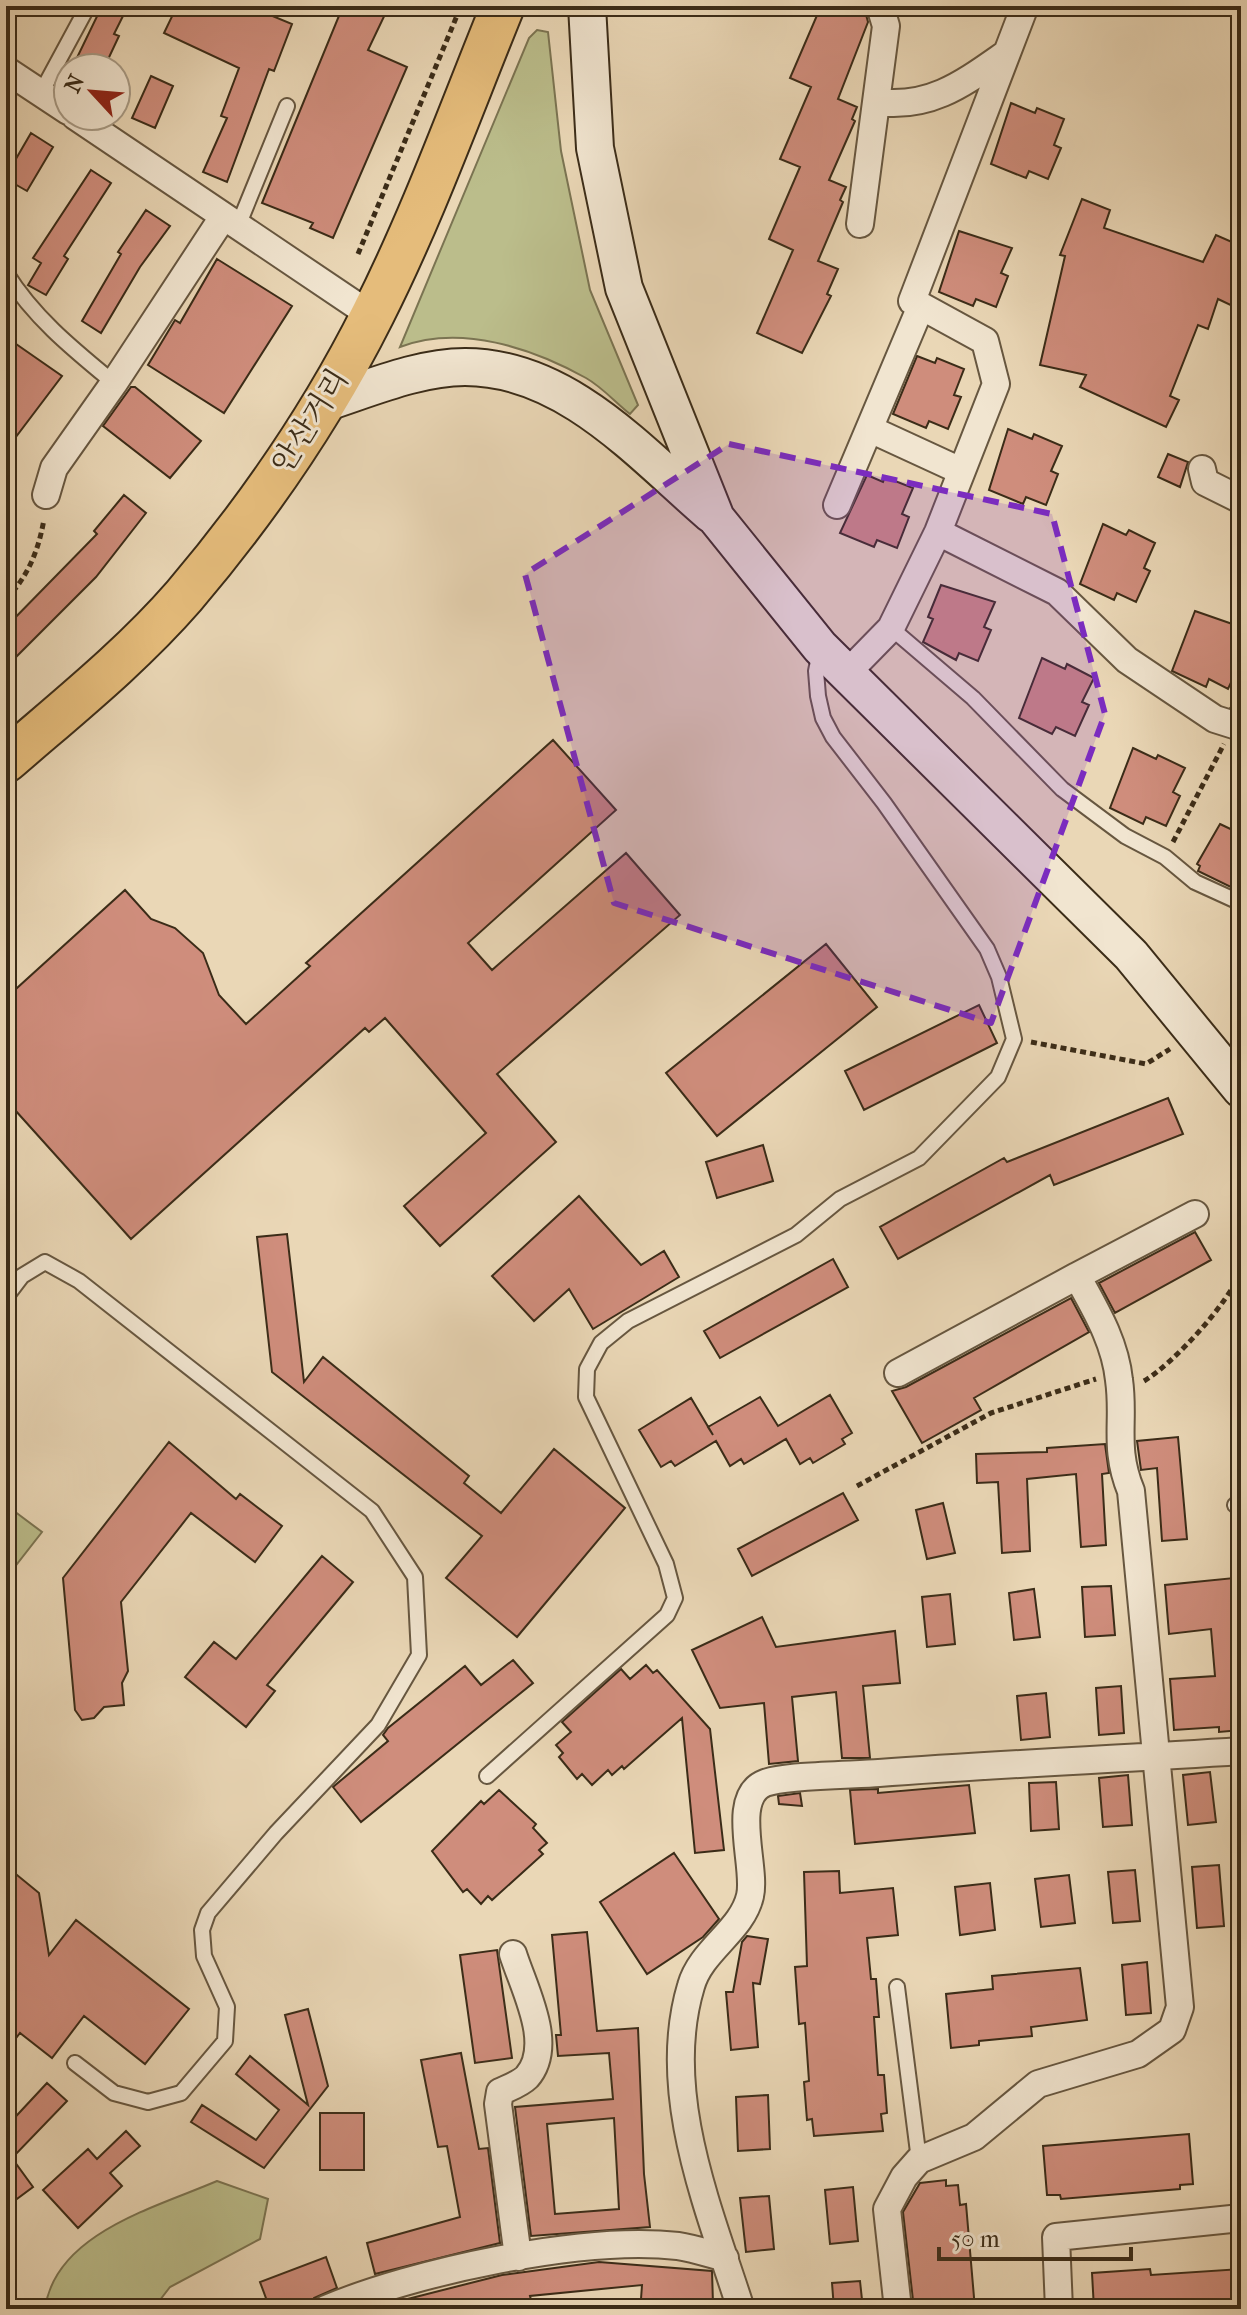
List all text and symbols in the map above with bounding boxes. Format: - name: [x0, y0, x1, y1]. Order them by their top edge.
- north arrow: [52, 52, 132, 132]
- text: N: [60, 70, 90, 97]
- street label: 안산거리: [265, 363, 356, 480]
- scale bar: [939, 2211, 1131, 2261]
- text: 50 m: [951, 2225, 1000, 2253]

